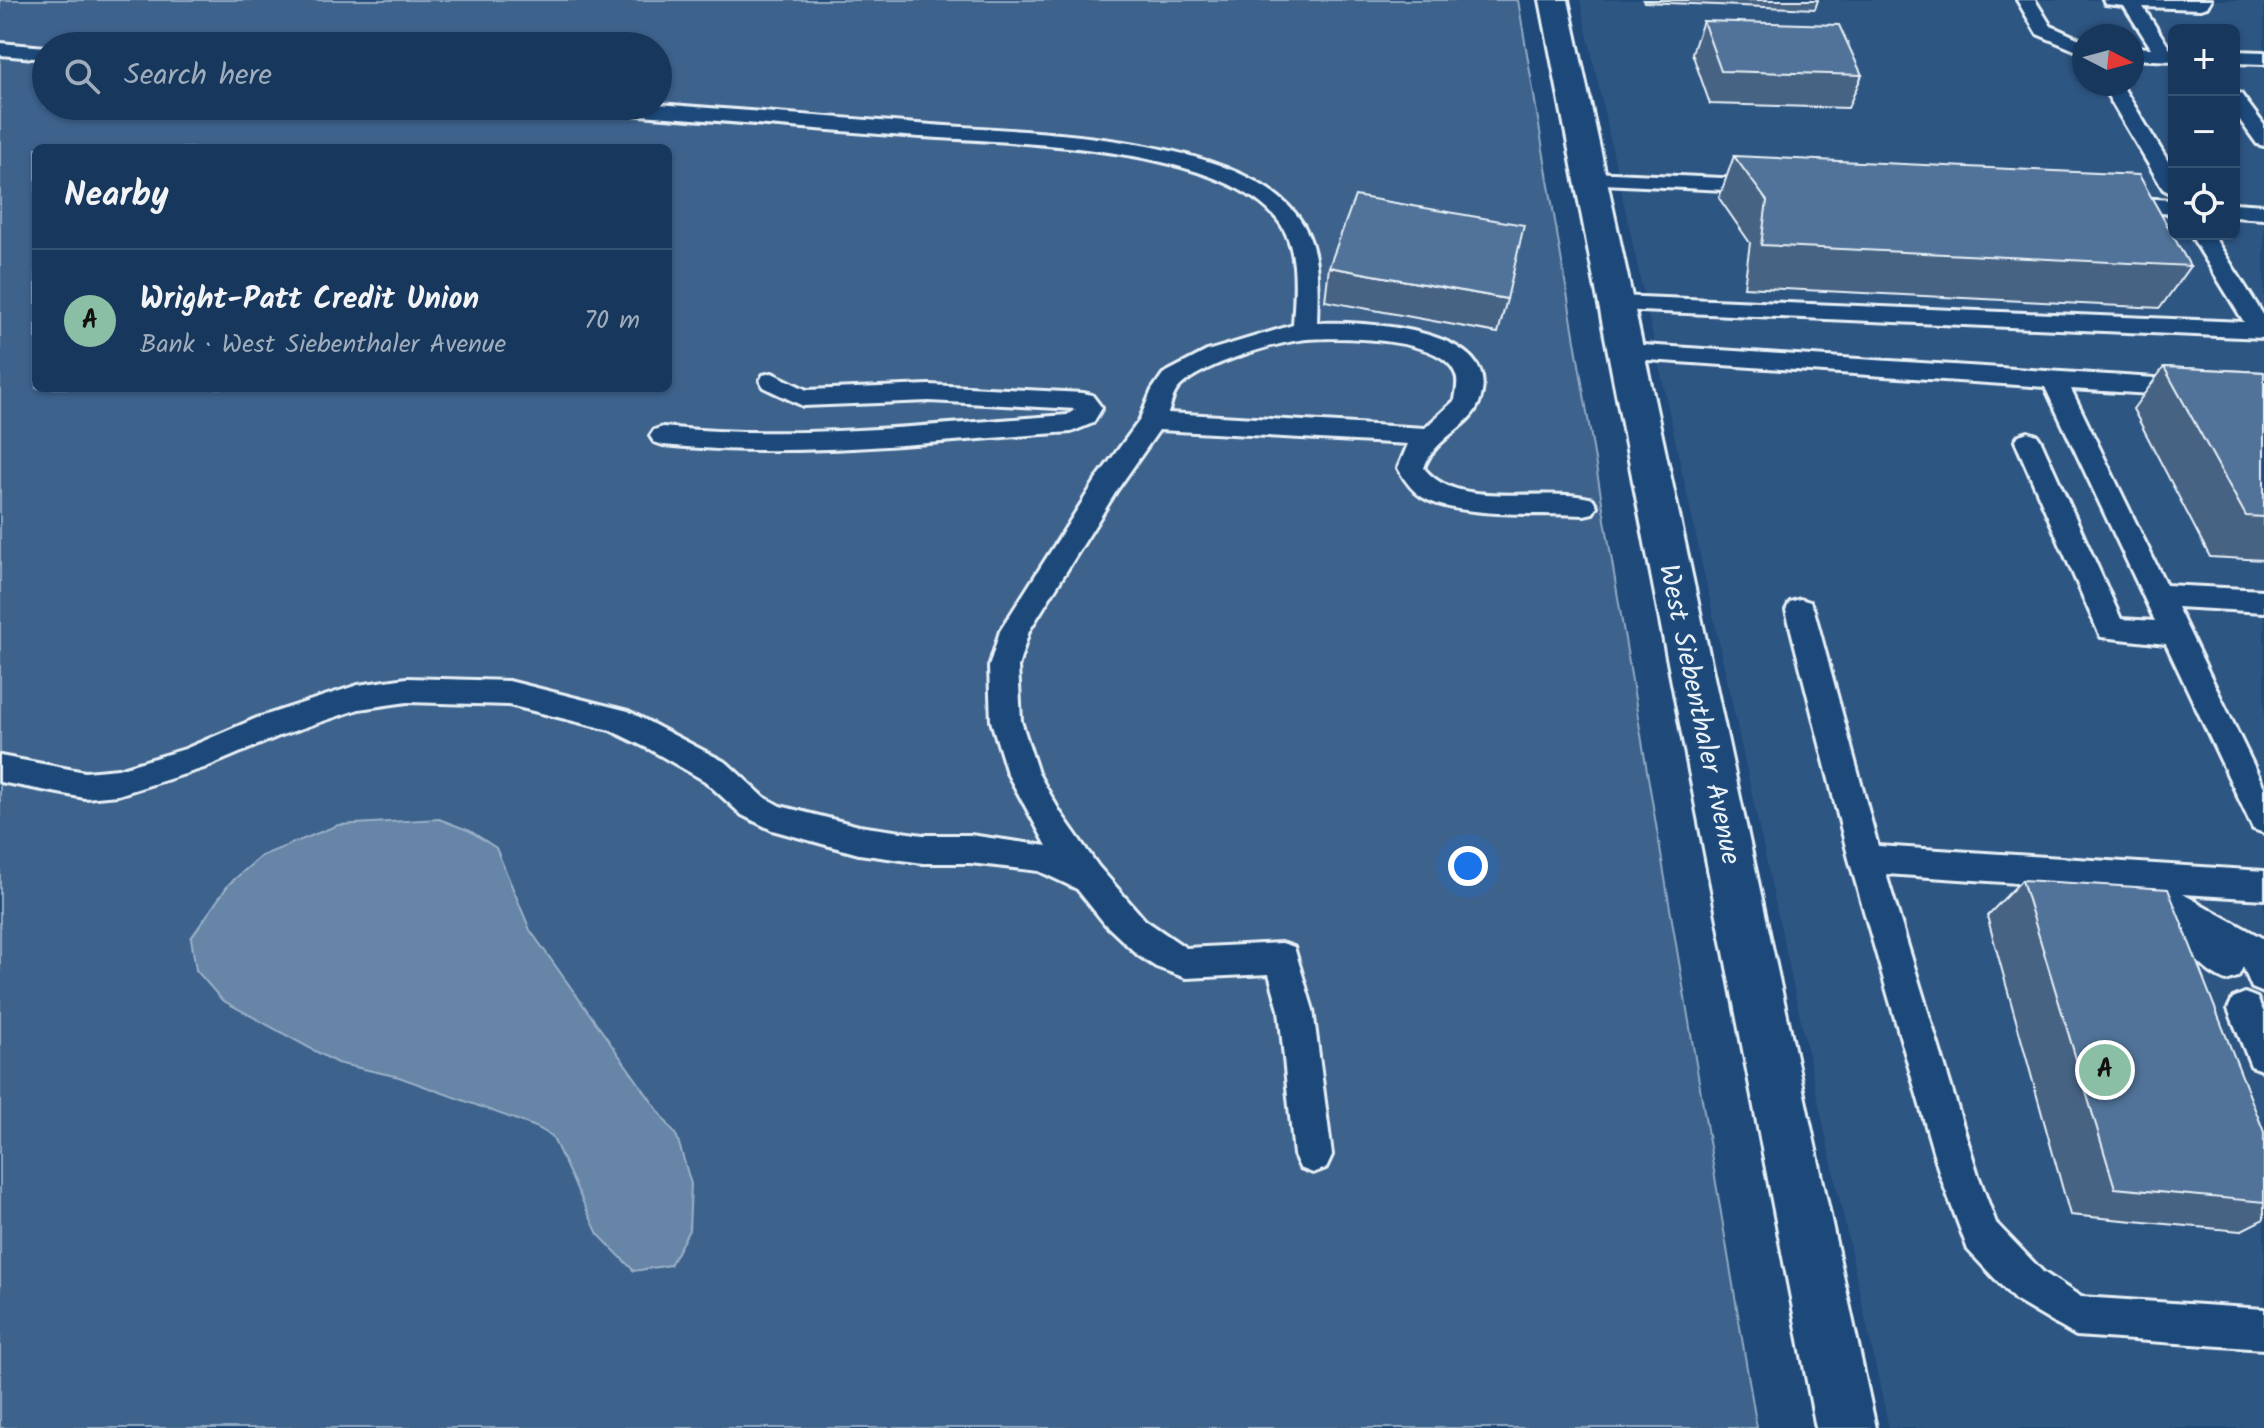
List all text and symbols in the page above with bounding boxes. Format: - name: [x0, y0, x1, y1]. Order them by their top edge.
- north arrow: [2072, 24, 2144, 96]
- map controls: [2168, 24, 2240, 240]
- button: +: [2168, 24, 2240, 96]
- search box: [32, 32, 672, 120]
- text: Search here: [124, 52, 272, 100]
- icon: search: [60, 54, 104, 98]
- button: −: [2168, 96, 2240, 168]
- button: locate: [2168, 168, 2240, 240]
- text: Nearby: [64, 169, 169, 223]
- text: Wright-Patt Credit Union: [140, 276, 479, 324]
- text: A: [82, 300, 98, 342]
- text: 70 m: [584, 300, 640, 342]
- text: Bank · West Siebenthaler Avenue: [140, 324, 506, 366]
- street label: West Siebenthaler Avenue: [1645, 560, 1752, 869]
- your location: [1448, 846, 1488, 886]
- pin: A: [2079, 1040, 2131, 1100]

